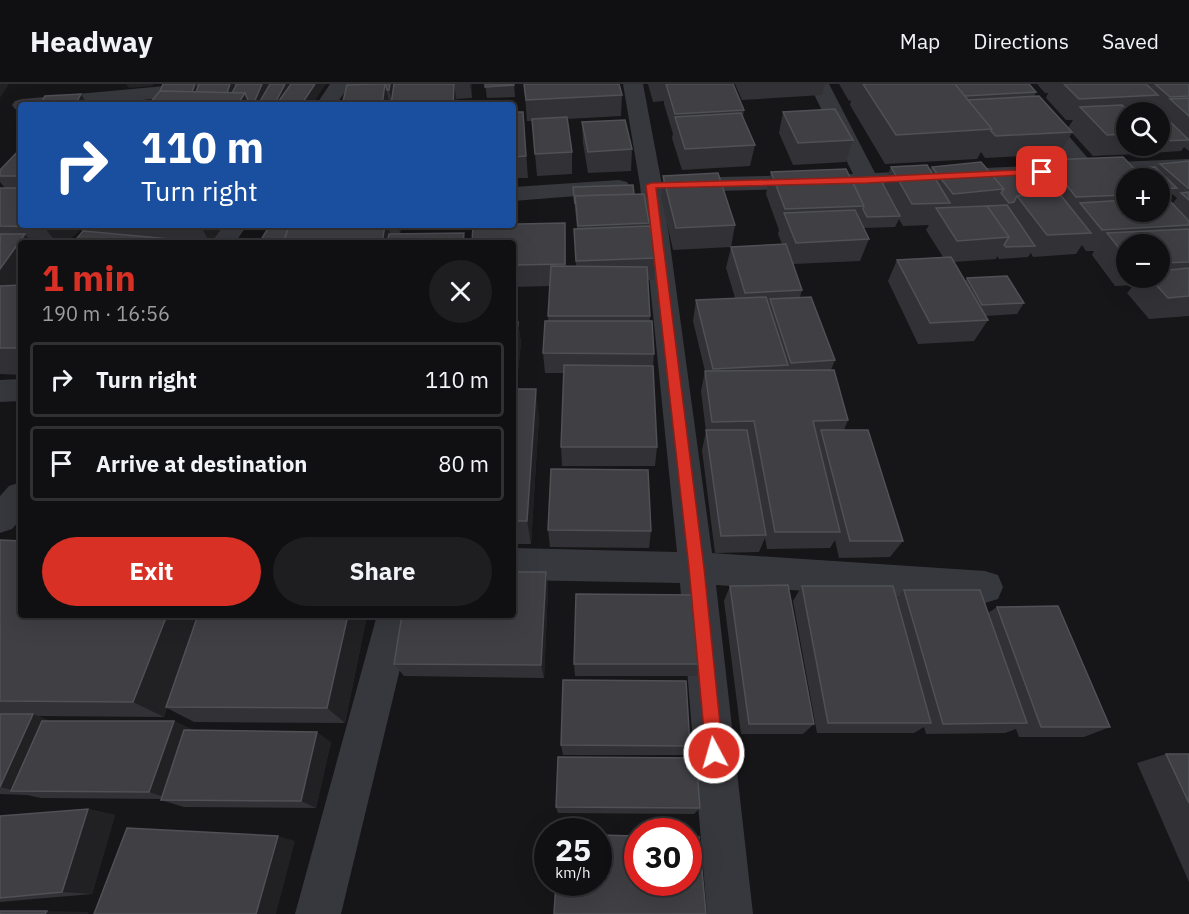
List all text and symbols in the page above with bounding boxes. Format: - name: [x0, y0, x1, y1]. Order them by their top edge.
- text: Headway: [30, 23, 153, 60]
- text: Map: [900, 27, 940, 55]
- text: Directions: [973, 27, 1069, 55]
- text: Saved: [1102, 27, 1159, 55]
- map controls: [1116, 102, 1170, 288]
- button: search: [1116, 102, 1170, 156]
- text: 110 m: [141, 120, 264, 175]
- icon: right: [42, 126, 120, 204]
- pin: [1016, 146, 1067, 197]
- icon: arrive: [1025, 155, 1058, 188]
- button: +: [1116, 168, 1170, 222]
- text: Turn right: [141, 173, 258, 208]
- button: −: [1116, 234, 1170, 288]
- text: 1 min: [42, 254, 136, 301]
- button: close: [429, 260, 492, 323]
- text: 190 m · 16:56: [42, 300, 170, 327]
- icon: right: [45, 363, 78, 396]
- text: Turn right: [96, 365, 197, 394]
- text: 110 m: [425, 365, 489, 394]
- icon: arrive: [45, 447, 78, 480]
- text: Arrive at destination: [96, 449, 307, 478]
- text: 80 m: [438, 449, 489, 478]
- button: Exit: [42, 537, 261, 606]
- button: Share: [273, 537, 492, 606]
- position arrow: [682, 721, 746, 785]
- speed limit sign: 30: [624, 818, 702, 896]
- text: 25: [555, 830, 591, 869]
- text: km/h: [555, 863, 591, 882]

